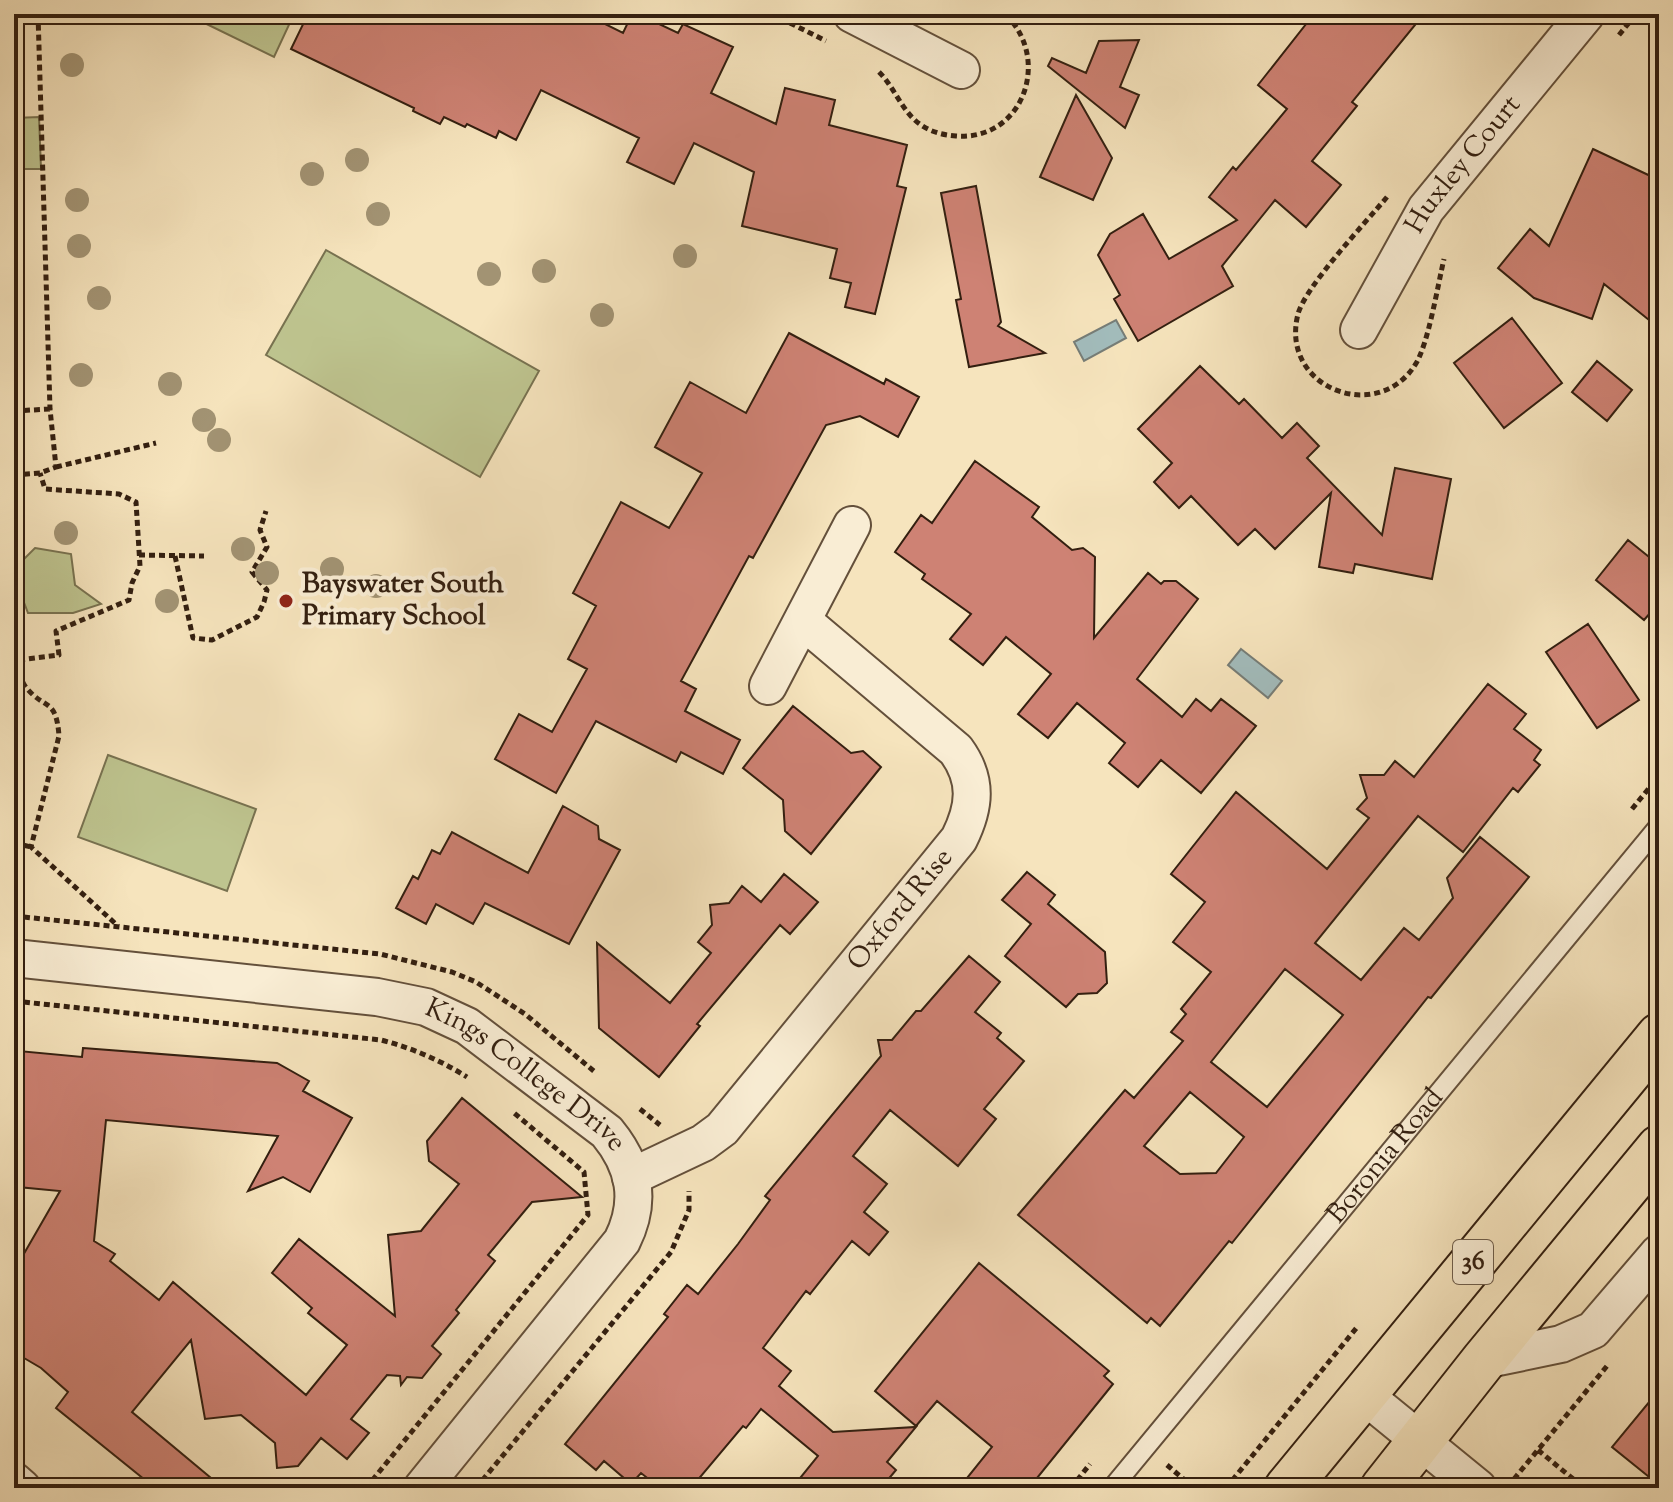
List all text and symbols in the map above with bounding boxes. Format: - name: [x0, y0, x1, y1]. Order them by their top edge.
- street label: Huxley Court: [1396, 87, 1531, 241]
- place label: Bayswater South Primary School: [302, 565, 504, 637]
- marker: Bayswater South Primary School: [277, 592, 295, 610]
- street label: Oxford Rise: [839, 840, 963, 980]
- street label: Kings College Drive: [418, 989, 636, 1160]
- street label: Boronia Road: [1318, 1080, 1454, 1233]
- road number: 36: [1453, 1240, 1493, 1284]

